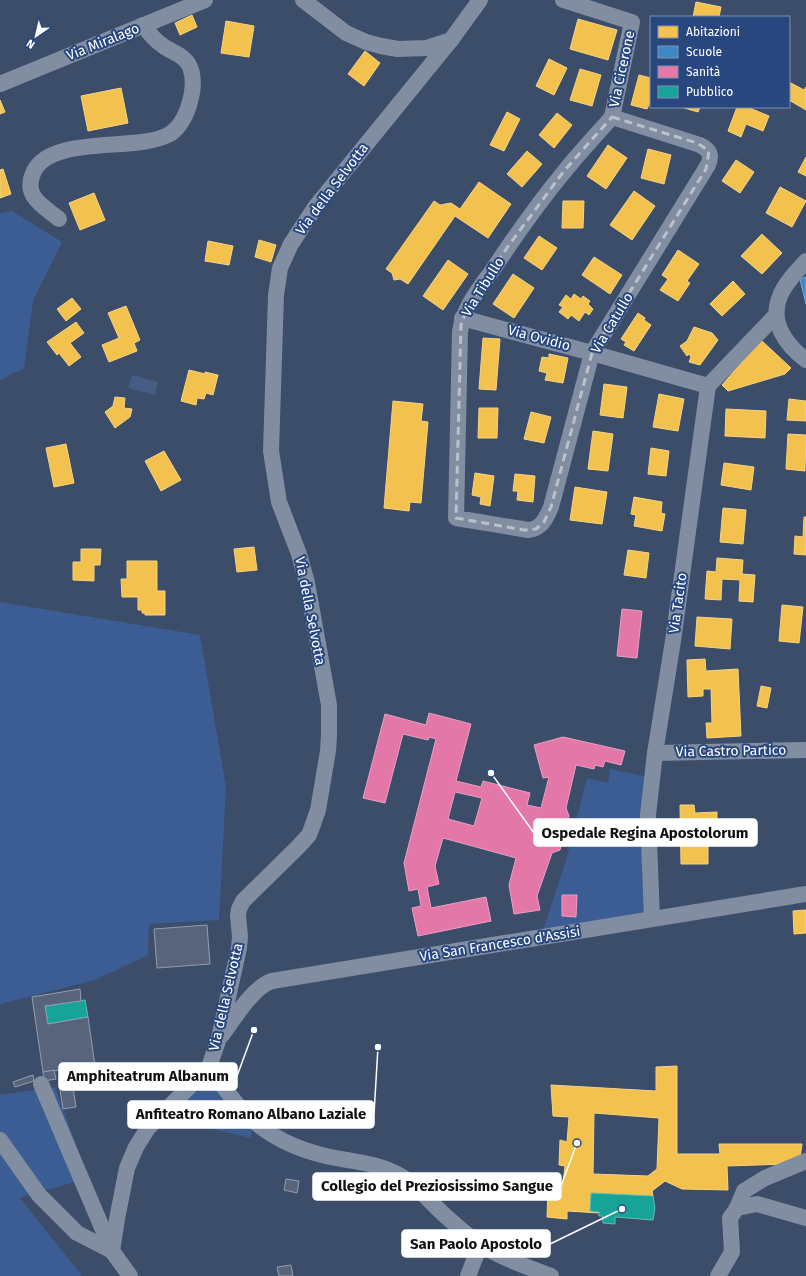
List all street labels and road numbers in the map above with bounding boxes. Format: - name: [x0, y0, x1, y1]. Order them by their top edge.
- street label: Via Miralago: [64, 20, 142, 64]
- street label: Via Cicerone: [606, 29, 638, 109]
- street label: Via della Selvotta: [292, 140, 372, 238]
- street label: Via Tibullo: [458, 254, 508, 320]
- street label: Via Catullo: [587, 290, 637, 356]
- street label: Via Ovidio: [506, 321, 572, 355]
- street label: Via della Selvotta: [291, 555, 329, 667]
- street label: Via Tacito: [665, 572, 691, 634]
- street label: Via Castro Partico: [676, 742, 786, 760]
- street label: Via San Francesco d'Assisi: [418, 923, 582, 965]
- street label: Via della Selvotta: [205, 941, 247, 1053]

